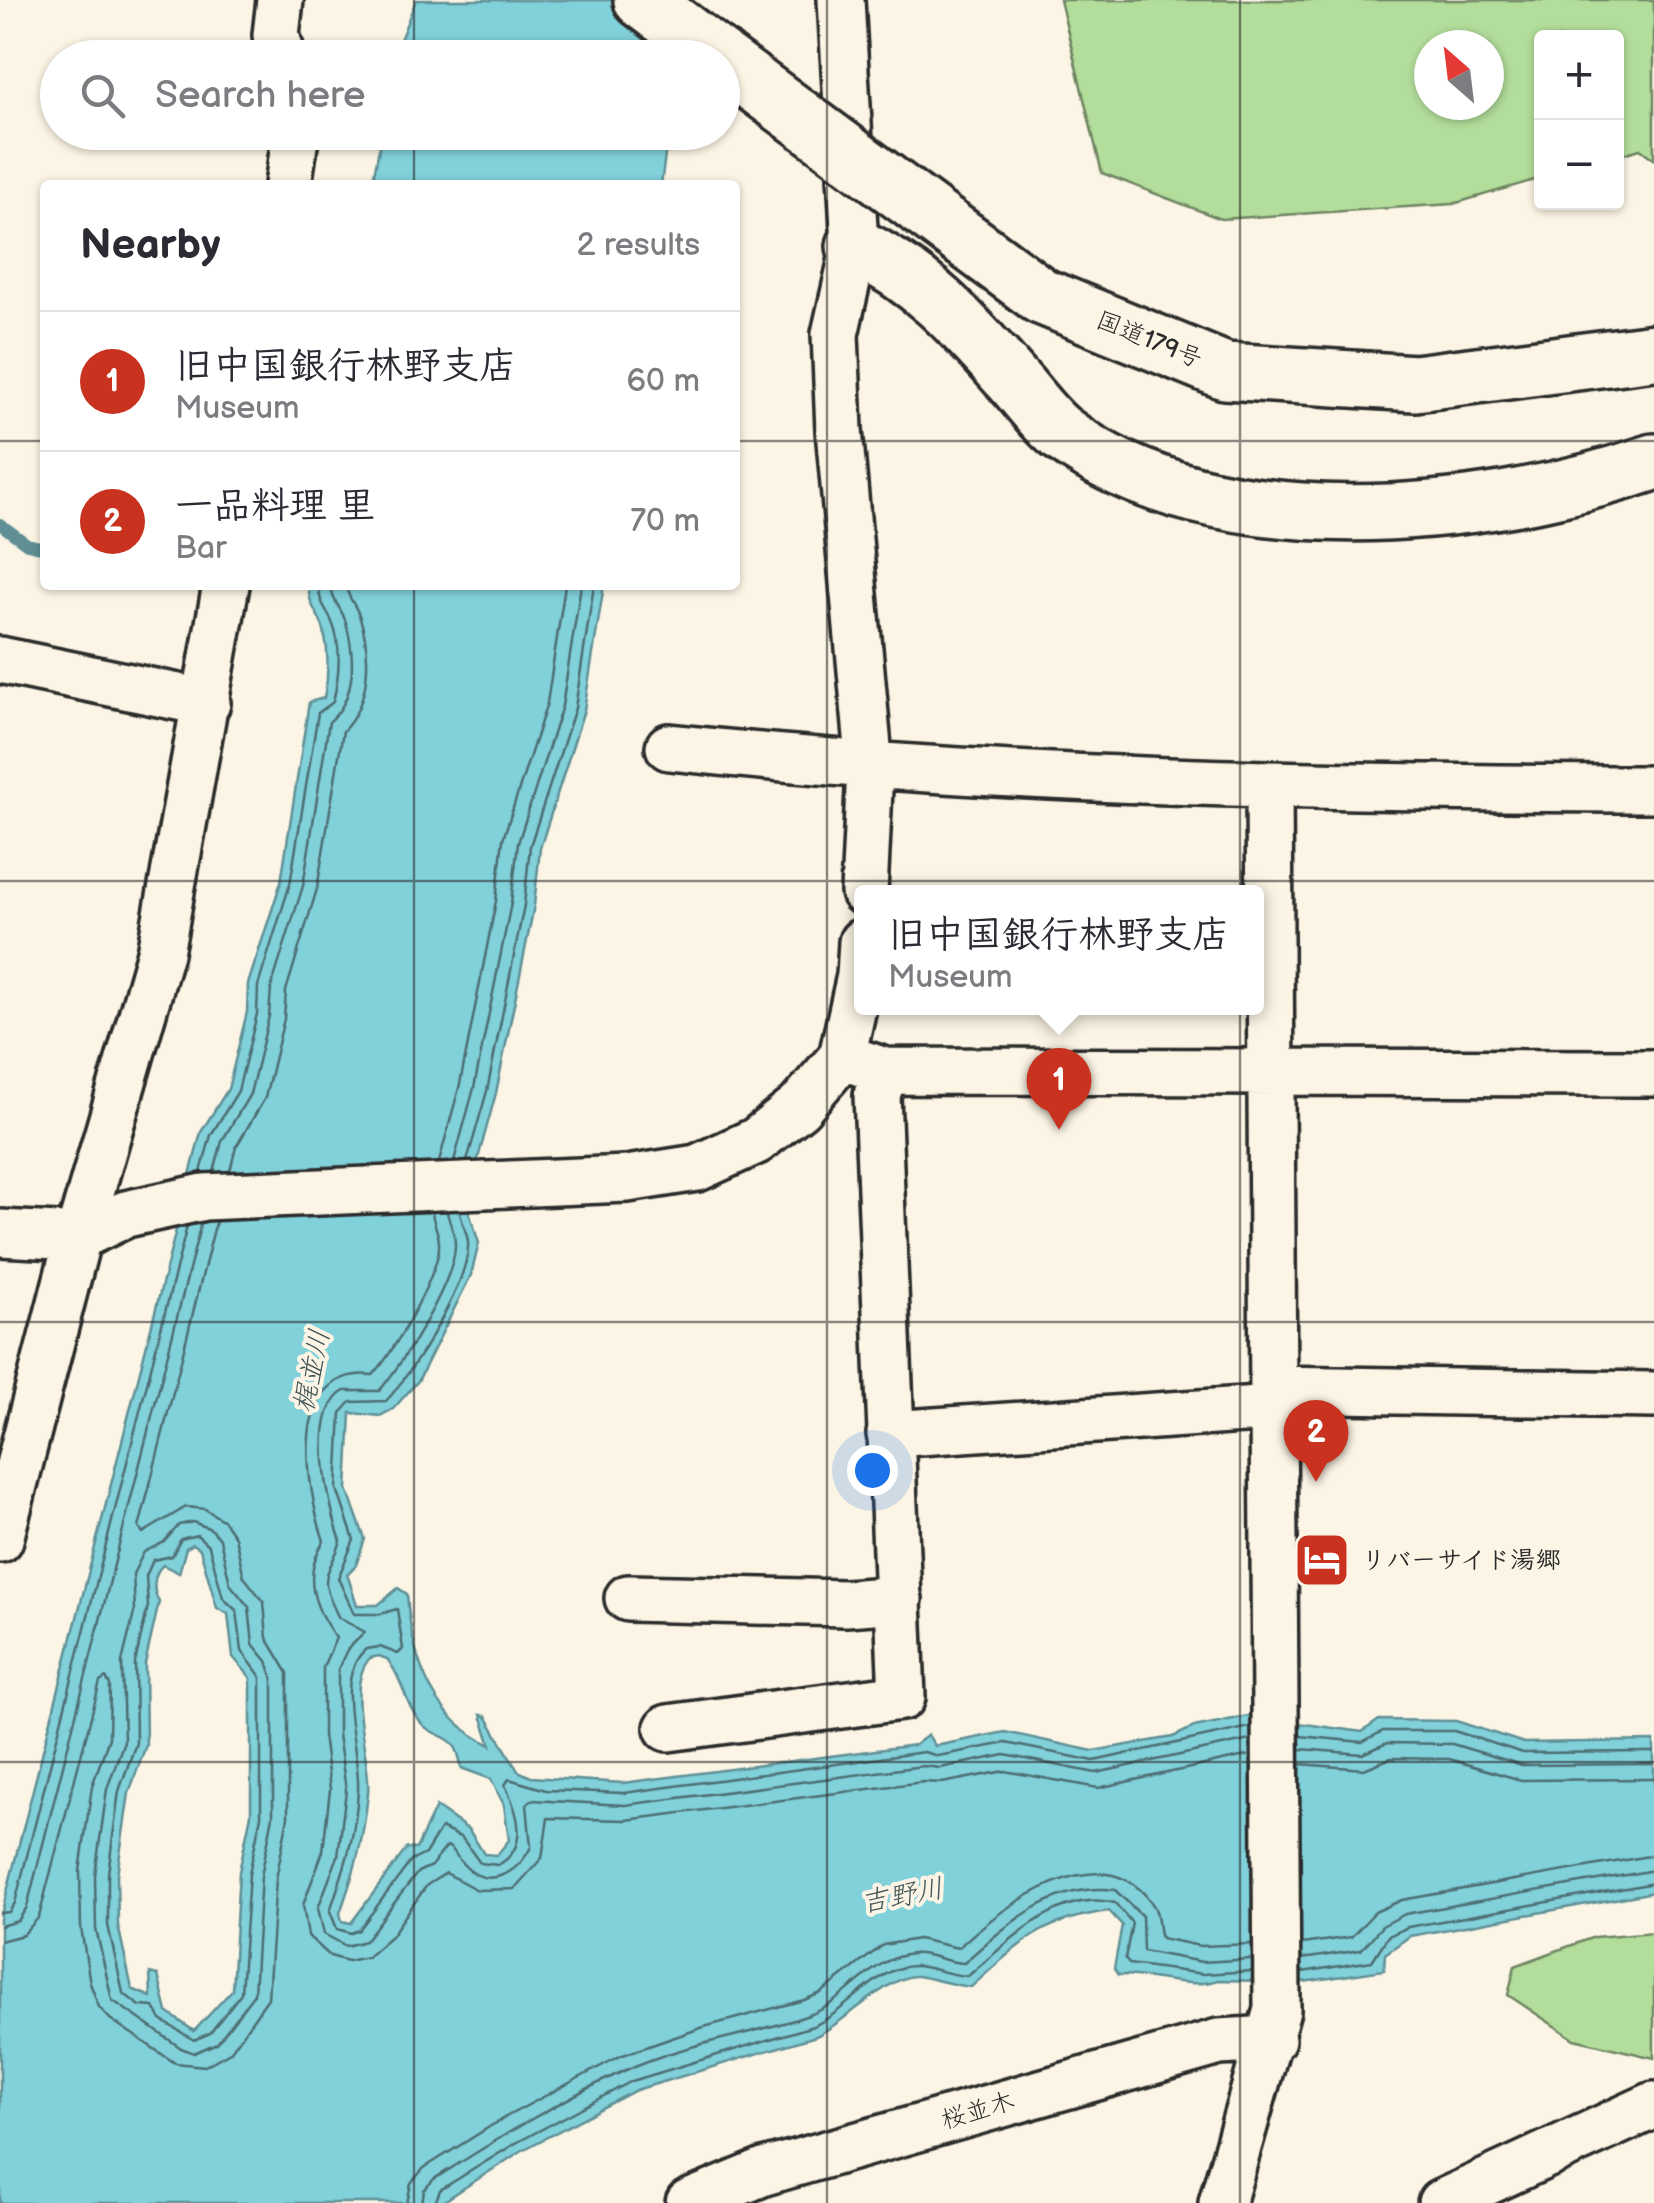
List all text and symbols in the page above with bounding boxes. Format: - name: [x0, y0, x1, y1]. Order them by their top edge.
- north arrow: [1414, 30, 1504, 120]
- map controls: [1534, 30, 1624, 210]
- button: +: [1534, 30, 1624, 120]
- search box: [40, 40, 740, 150]
- icon: search: [75, 68, 130, 123]
- text: Search here: [155, 73, 366, 118]
- button: −: [1534, 120, 1624, 210]
- text: Nearby: [80, 220, 220, 271]
- text: 2 results: [576, 226, 700, 265]
- street label: 国道179号: [1092, 305, 1206, 375]
- text: 旧中国銀行林野支店: [175, 344, 517, 389]
- text: 1: [106, 362, 119, 401]
- text: 60 m: [627, 362, 700, 401]
- text: Museum: [175, 389, 300, 428]
- text: 一品料理 里: [175, 484, 375, 529]
- text: 2: [103, 502, 122, 541]
- text: 70 m: [630, 502, 700, 541]
- text: Bar: [175, 529, 227, 568]
- popup: [854, 885, 1264, 1015]
- text: 旧中国銀行林野支店: [888, 913, 1230, 958]
- text: Museum: [888, 958, 1013, 997]
- pin: 1: [1026, 1048, 1092, 1130]
- water label: 梶並川: [287, 1326, 337, 1416]
- pin: 2: [1284, 1400, 1348, 1482]
- your location: [847, 1445, 898, 1496]
- hotel icon: リバーサイド湯郷: [1292, 1530, 1352, 1590]
- place label: リバーサイド湯郷: [1361, 1545, 1561, 1576]
- water label: 吉野川: [858, 1872, 946, 1920]
- street label: 桜並木: [938, 2086, 1018, 2136]

